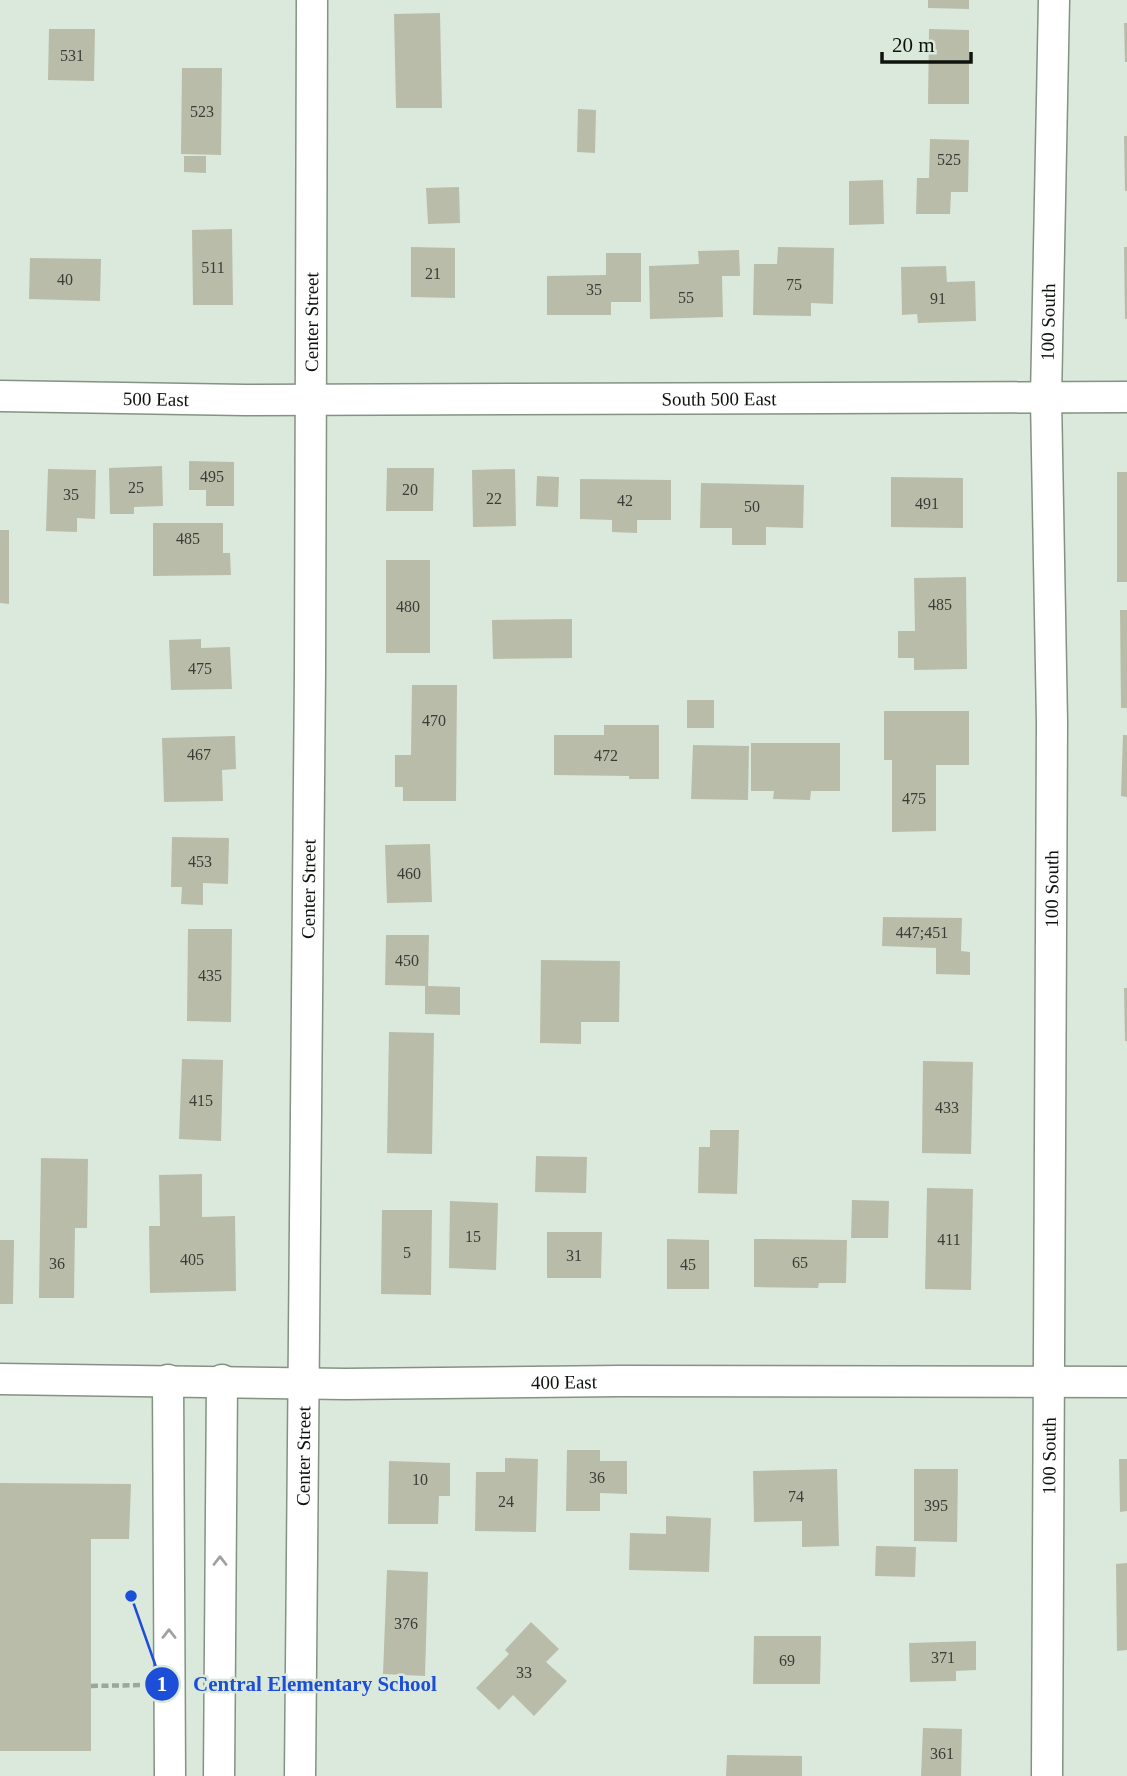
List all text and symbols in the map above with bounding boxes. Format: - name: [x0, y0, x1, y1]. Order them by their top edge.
- scale bar: [882, 21, 971, 65]
- text: 20 m: [892, 33, 935, 57]
- house number: 531: [60, 47, 84, 64]
- house number: 523: [190, 103, 214, 120]
- house number: 525: [937, 151, 961, 168]
- house number: 511: [201, 259, 225, 276]
- house number: 21: [425, 265, 441, 282]
- house number: 40: [57, 271, 73, 288]
- street label: Center Street: [301, 271, 322, 372]
- house number: 75: [786, 276, 802, 293]
- house number: 35: [586, 281, 602, 298]
- street label: 100 South: [1037, 283, 1059, 361]
- house number: 55: [678, 289, 694, 306]
- house number: 91: [930, 290, 946, 307]
- street label: 500 East: [123, 388, 190, 410]
- street label: South 500 East: [661, 388, 777, 410]
- house number: 495: [200, 468, 224, 485]
- house number: 25: [128, 479, 144, 496]
- house number: 20: [402, 481, 418, 498]
- house number: 35: [63, 486, 79, 503]
- house number: 22: [486, 490, 502, 507]
- house number: 42: [617, 492, 633, 509]
- house number: 491: [915, 495, 939, 512]
- house number: 50: [744, 498, 760, 515]
- house number: 485: [176, 530, 200, 547]
- house number: 485: [928, 596, 952, 613]
- house number: 480: [396, 598, 420, 615]
- house number: 475: [188, 660, 212, 677]
- house number: 470: [422, 712, 446, 729]
- house number: 467: [187, 746, 211, 763]
- house number: 472: [594, 747, 618, 764]
- house number: 475: [902, 790, 926, 807]
- street label: Center Street: [298, 838, 319, 939]
- street label: 100 South: [1041, 850, 1062, 928]
- house number: 453: [188, 853, 212, 870]
- house number: 460: [397, 865, 421, 882]
- house number: 447;451: [896, 924, 948, 941]
- house number: 450: [395, 952, 419, 969]
- house number: 435: [198, 967, 222, 984]
- house number: 415: [189, 1092, 213, 1109]
- house number: 433: [935, 1099, 959, 1116]
- house number: 15: [465, 1228, 481, 1245]
- house number: 411: [937, 1231, 961, 1248]
- house number: 5: [403, 1244, 411, 1261]
- house number: 31: [566, 1247, 582, 1264]
- house number: 405: [180, 1251, 204, 1268]
- house number: 65: [792, 1254, 808, 1271]
- house number: 36: [49, 1255, 65, 1272]
- house number: 45: [680, 1256, 696, 1273]
- street label: 400 East: [531, 1371, 598, 1393]
- street label: Center Street: [292, 1405, 314, 1506]
- street label: 100 South: [1038, 1417, 1060, 1495]
- house number: 36: [589, 1469, 605, 1486]
- house number: 10: [412, 1471, 428, 1488]
- house number: 74: [788, 1488, 804, 1505]
- house number: 24: [498, 1493, 514, 1510]
- house number: 395: [924, 1497, 948, 1514]
- one-way arrow: [213, 1555, 228, 1566]
- house number: 376: [394, 1615, 418, 1632]
- one-way arrow: [161, 1629, 177, 1639]
- house number: 371: [931, 1649, 955, 1666]
- house number: 69: [779, 1652, 795, 1669]
- callout: Central Elementary School: [144, 1663, 451, 1705]
- house number: 33: [516, 1664, 532, 1681]
- text: 1: [157, 1672, 167, 1696]
- text: Central Elementary School: [193, 1672, 437, 1696]
- house number: 361: [930, 1745, 954, 1762]

